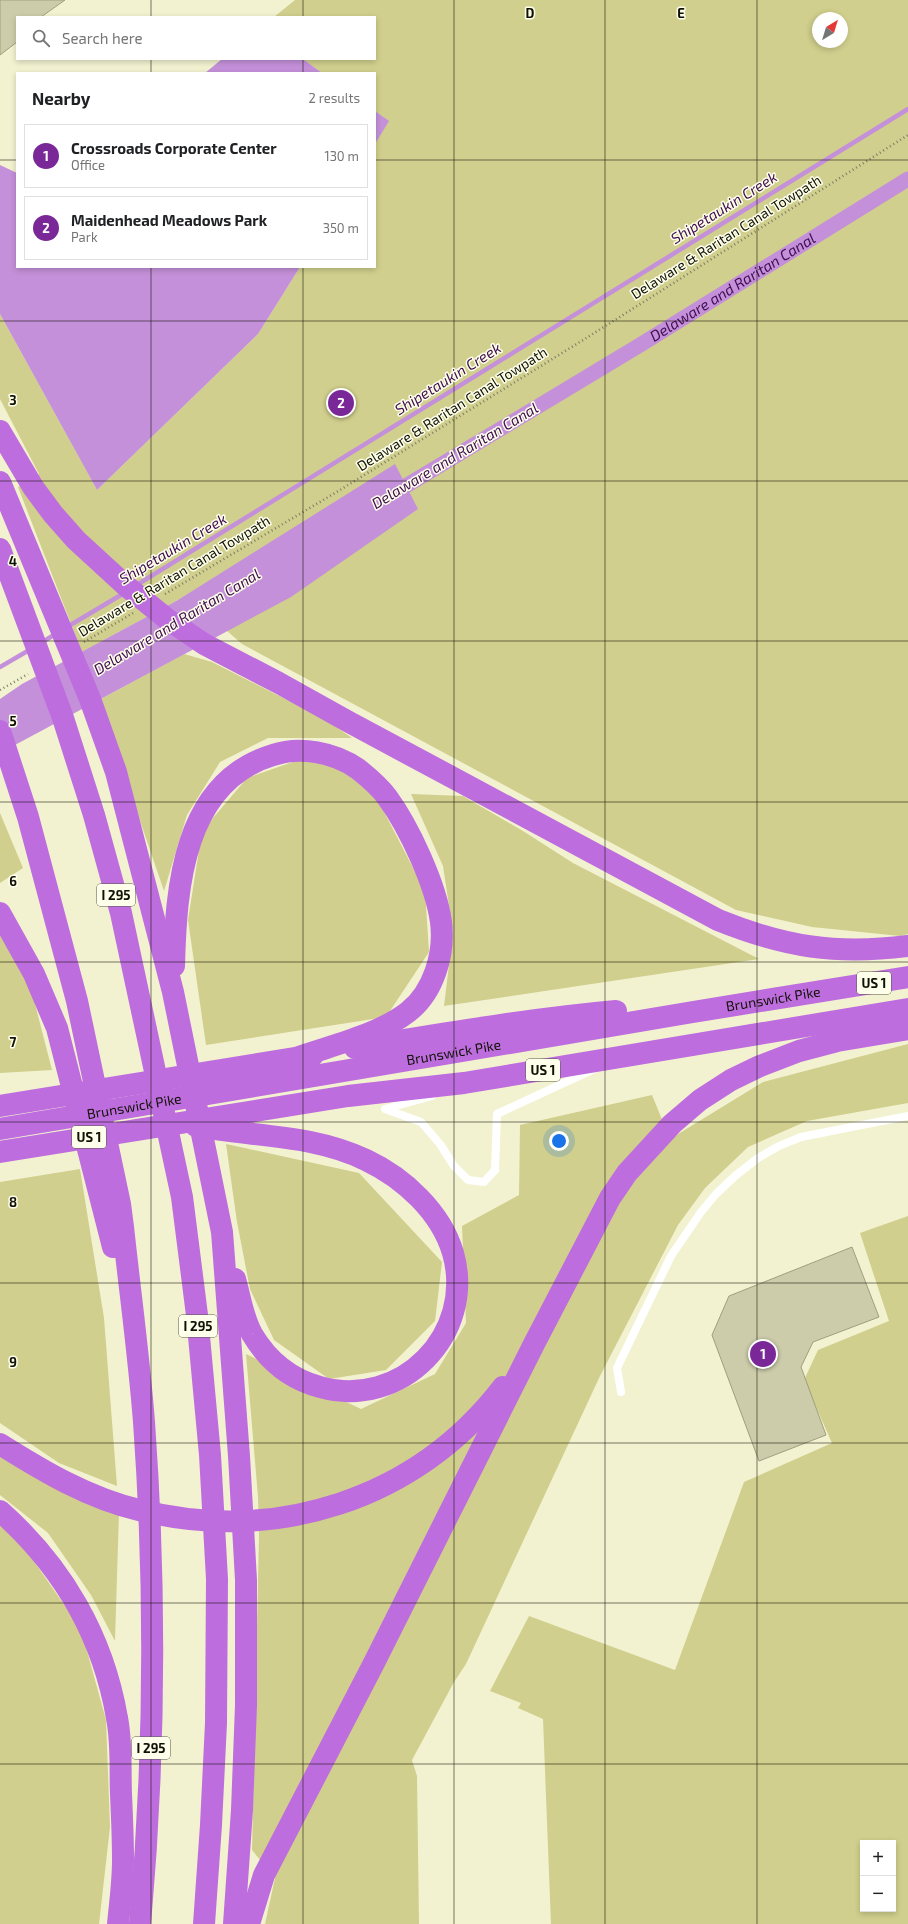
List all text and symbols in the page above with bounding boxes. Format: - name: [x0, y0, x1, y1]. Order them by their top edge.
- text: D: [526, 5, 535, 21]
- text: E: [677, 5, 685, 21]
- north arrow: [812, 12, 848, 48]
- search box: [16, 16, 376, 60]
- icon: search: [30, 27, 52, 49]
- text: Search here: [62, 29, 143, 47]
- text: Nearby: [32, 88, 90, 108]
- text: 2 results: [308, 90, 360, 106]
- text: Crossroads Corporate Center: [71, 139, 277, 157]
- text: 1: [43, 148, 49, 164]
- text: 130 m: [324, 148, 359, 164]
- text: Office: [71, 157, 105, 173]
- water label: Shipetaukin Creek: [667, 167, 780, 247]
- street label: Delaware & Raritan Canal Towpath: [628, 171, 824, 302]
- text: Maidenhead Meadows Park: [71, 211, 267, 229]
- text: 2: [42, 220, 50, 236]
- text: 350 m: [323, 220, 359, 236]
- text: Park: [71, 229, 98, 245]
- water label: Delaware and Raritan Canal: [646, 229, 818, 345]
- water label: Shipetaukin Creek: [391, 338, 504, 418]
- street label: Delaware & Raritan Canal Towpath: [354, 343, 550, 474]
- pin: 2: [328, 388, 354, 418]
- text: 3: [9, 392, 17, 408]
- water label: Delaware and Raritan Canal: [368, 398, 541, 512]
- water label: Shipetaukin Creek: [116, 509, 230, 587]
- street label: Delaware & Raritan Canal Towpath: [75, 511, 273, 640]
- text: 4: [9, 553, 17, 569]
- water label: Delaware and Raritan Canal: [90, 564, 263, 678]
- text: 5: [9, 713, 17, 729]
- text: 6: [9, 873, 17, 889]
- road number: I 295: [97, 884, 135, 906]
- road number: US 1: [857, 972, 891, 994]
- street label: Brunswick Pike: [724, 982, 822, 1015]
- text: 7: [10, 1034, 17, 1050]
- street label: Brunswick Pike: [405, 1036, 502, 1068]
- road number: US 1: [526, 1059, 560, 1081]
- street label: Brunswick Pike: [85, 1090, 183, 1122]
- road number: US 1: [72, 1126, 106, 1148]
- your location: [549, 1131, 569, 1151]
- text: 8: [9, 1194, 17, 1210]
- road number: I 295: [179, 1315, 217, 1337]
- pin: 1: [750, 1339, 776, 1369]
- text: 9: [9, 1354, 17, 1370]
- road number: I 295: [132, 1737, 170, 1759]
- map controls: [860, 1840, 896, 1912]
- button: +: [860, 1840, 896, 1876]
- button: −: [860, 1876, 896, 1912]

